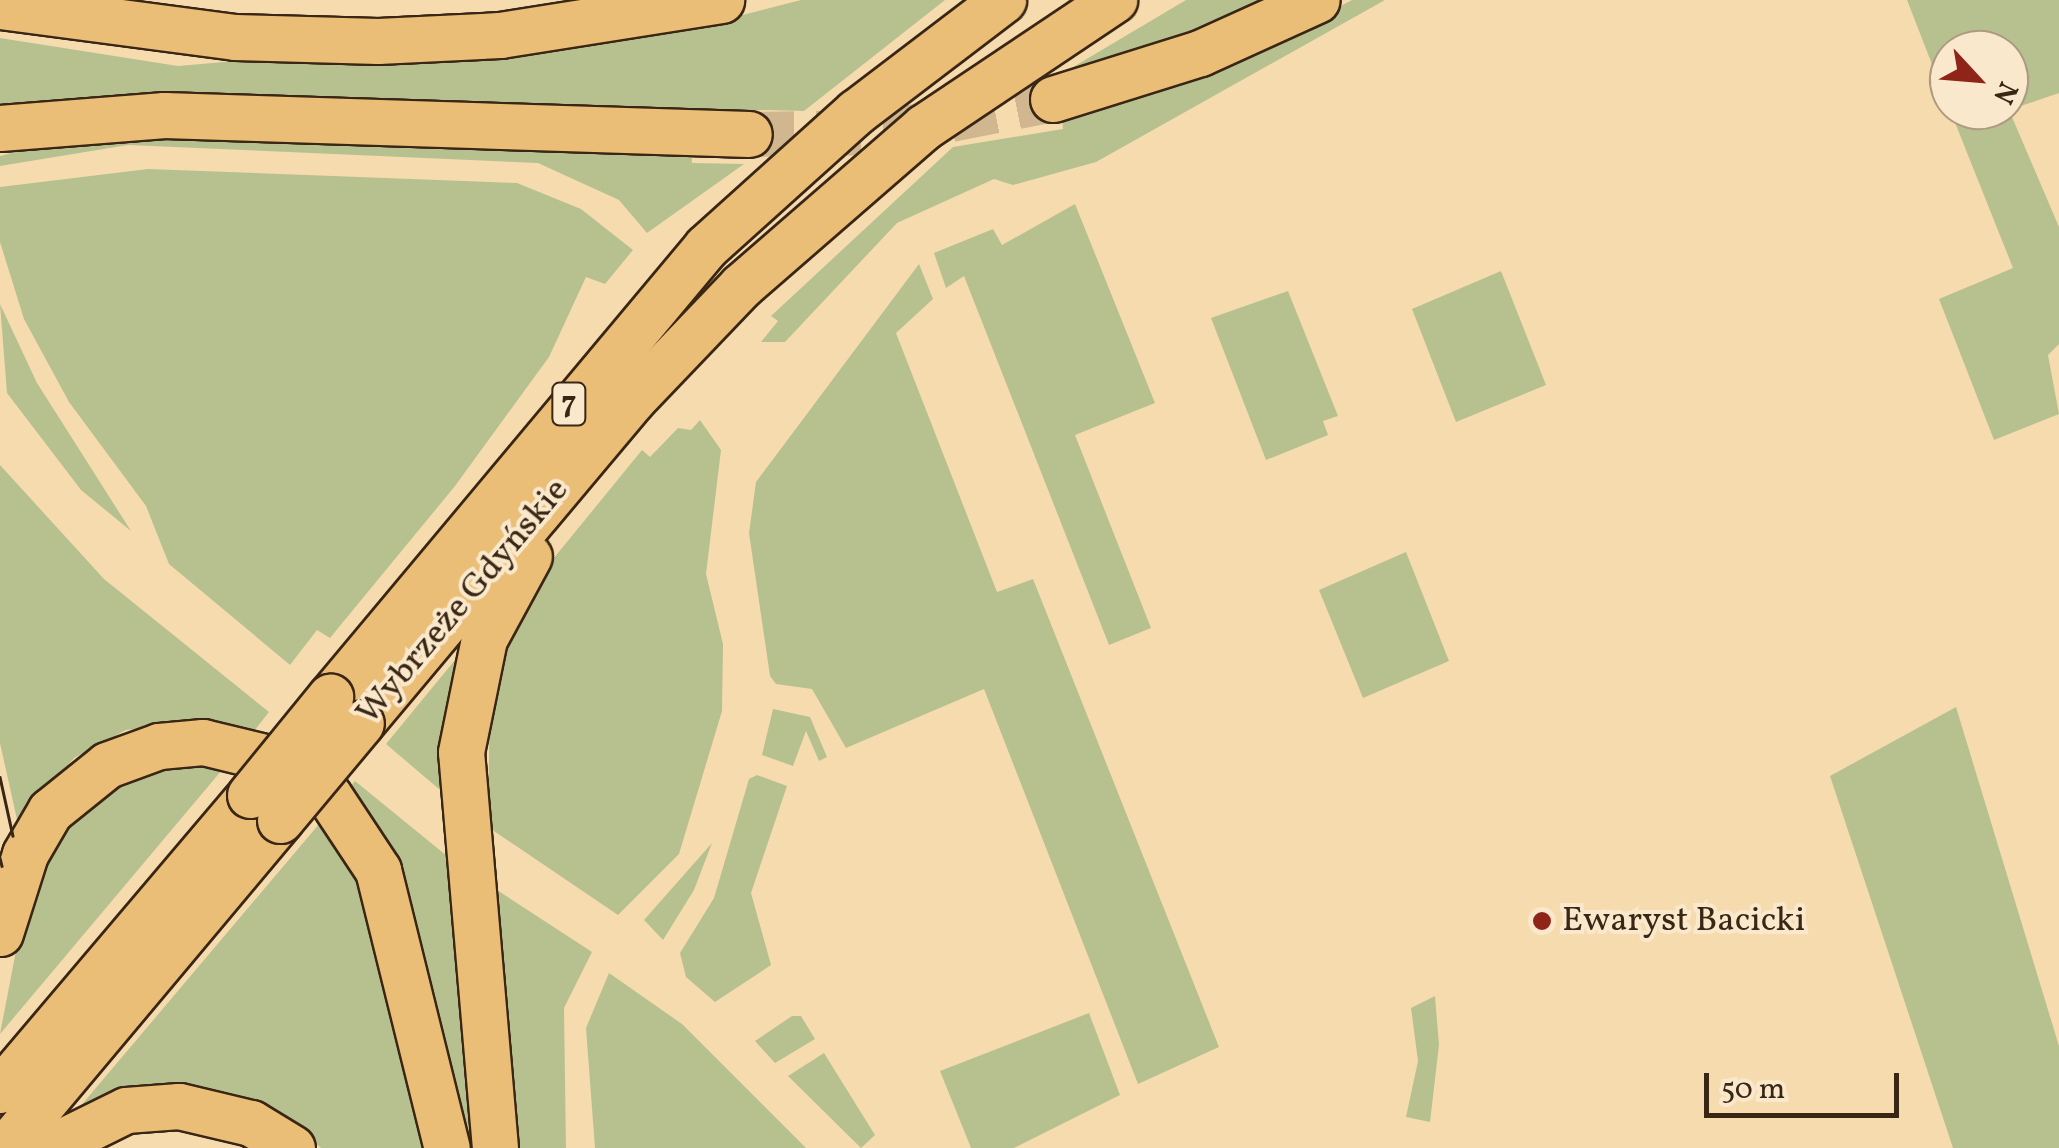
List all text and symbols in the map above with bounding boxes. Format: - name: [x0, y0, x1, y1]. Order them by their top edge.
- north arrow: [1929, 30, 2029, 130]
- text: N: [1983, 75, 2027, 110]
- road number: 7: [549, 377, 589, 431]
- street label: Wybrzeże Gdyńskie: [348, 471, 578, 733]
- place label: Ewaryst Bacicki: [1562, 900, 1805, 942]
- marker: Ewaryst Bacicki: [1531, 910, 1553, 932]
- scale bar: [1709, 1053, 1904, 1115]
- text: 50 m: [1721, 1069, 1785, 1111]

